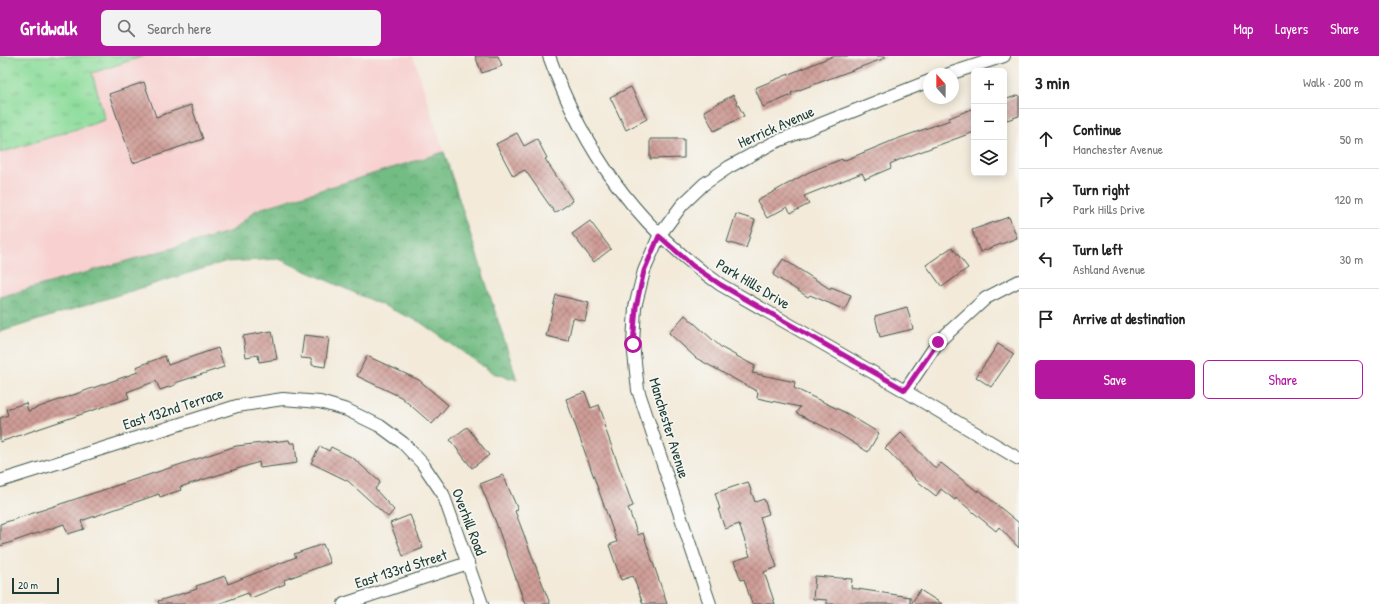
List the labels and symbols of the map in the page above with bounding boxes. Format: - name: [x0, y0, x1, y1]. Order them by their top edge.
- north arrow: [923, 68, 959, 104]
- street label: Herrick Avenue: [734, 100, 817, 153]
- street label: Park Hills Drive: [712, 253, 794, 314]
- route end: [929, 333, 947, 351]
- route start: [624, 335, 642, 353]
- street label: Manchester Avenue: [644, 375, 695, 481]
- street label: East 132nd Terrace: [120, 382, 226, 435]
- street label: Overhill Road: [447, 485, 492, 559]
- street label: East 133rd Street: [352, 543, 450, 593]
- scale bar: [12, 576, 59, 595]

